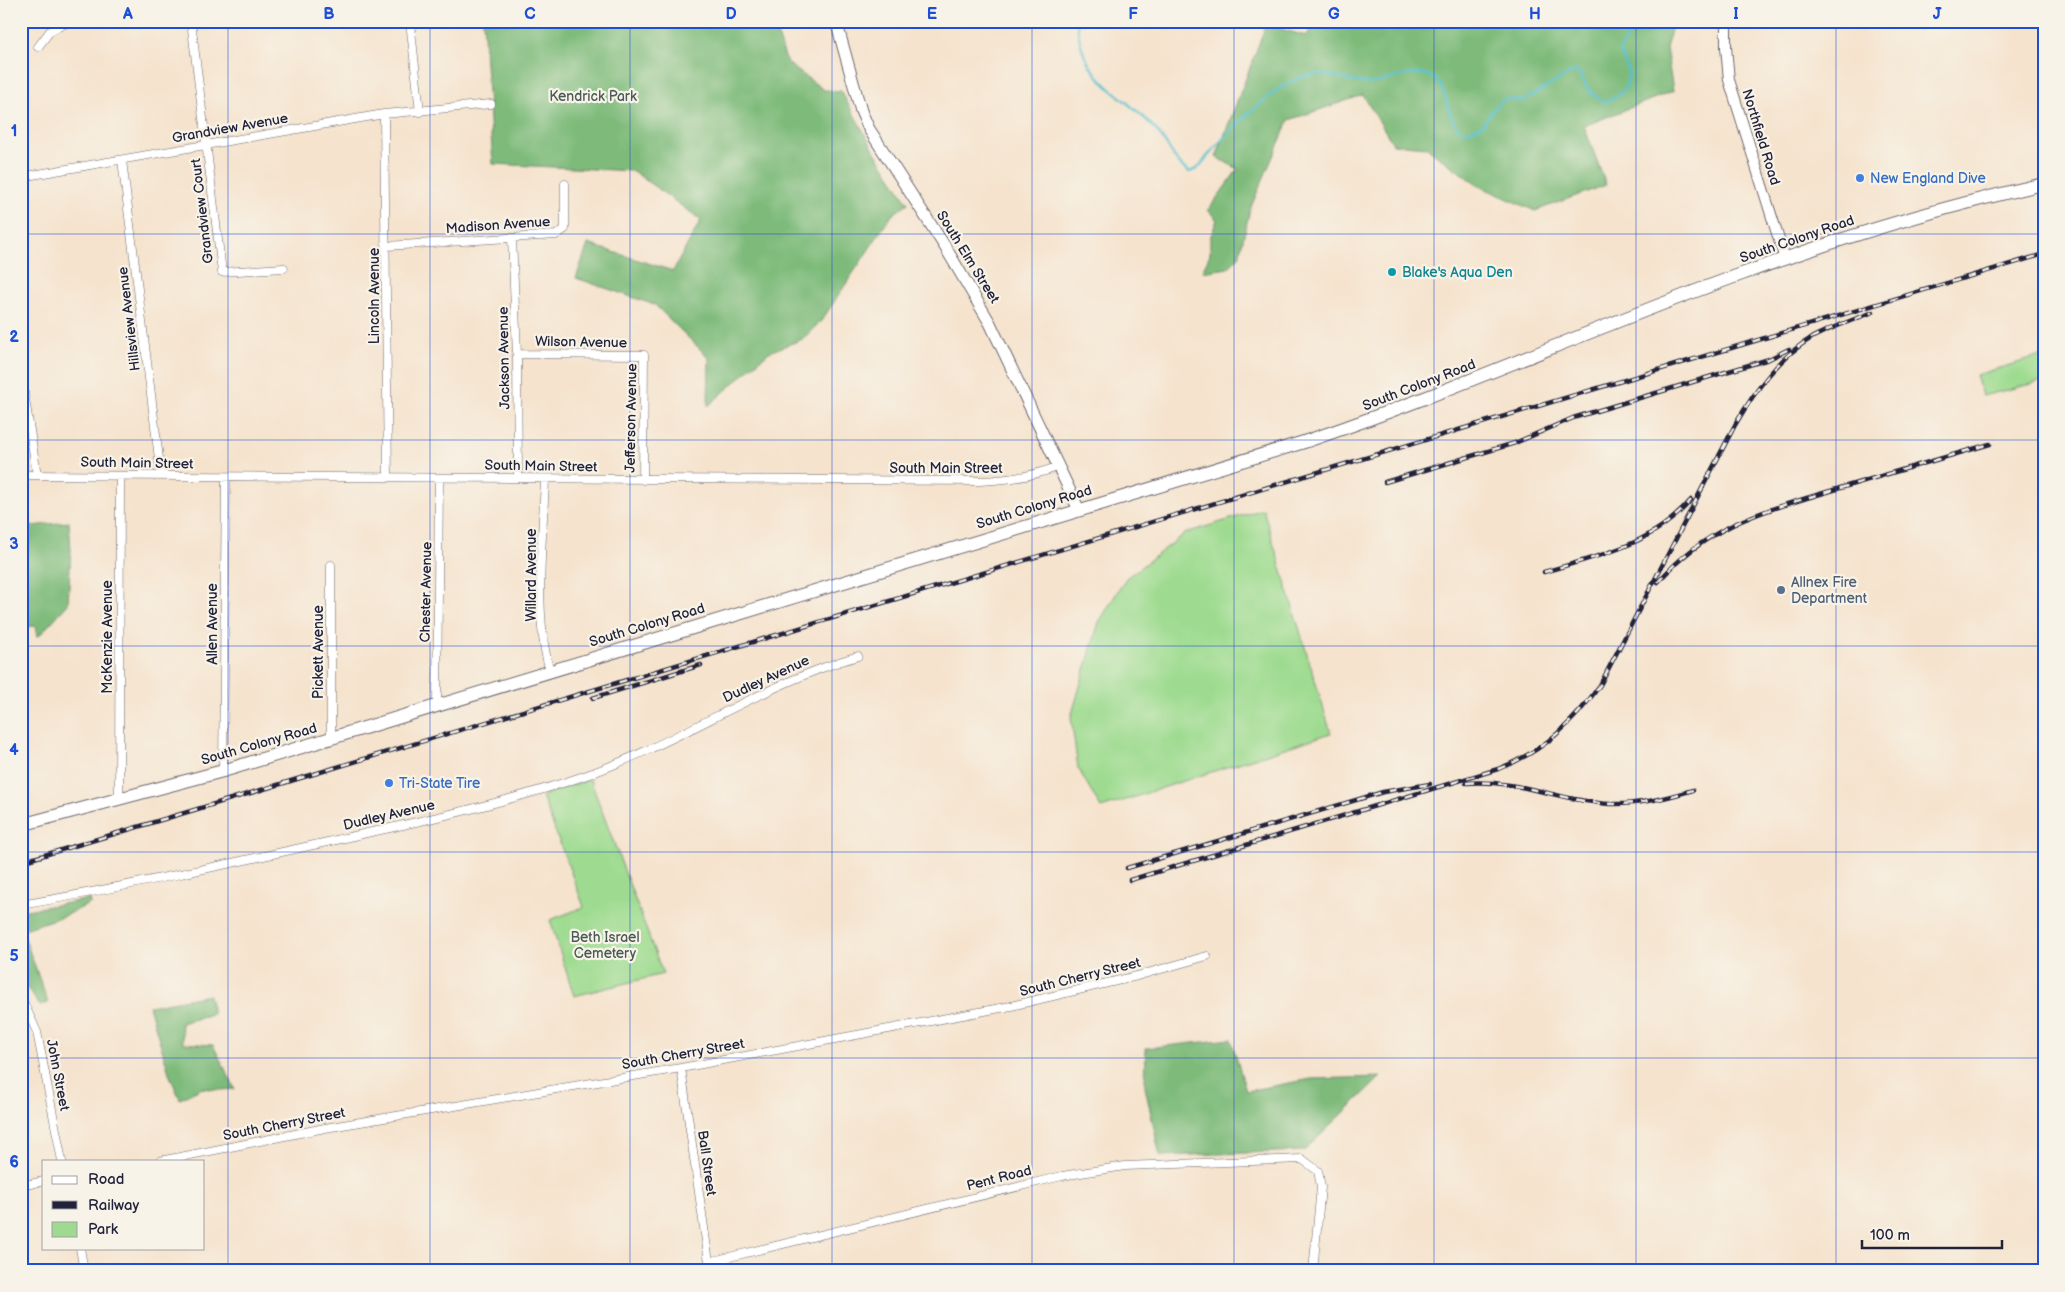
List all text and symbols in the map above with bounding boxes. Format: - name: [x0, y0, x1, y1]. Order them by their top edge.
- text: A: [122, 5, 133, 24]
- text: B: [323, 5, 335, 24]
- text: C: [524, 5, 536, 24]
- text: D: [725, 5, 737, 24]
- text: E: [927, 5, 937, 24]
- text: F: [1128, 5, 1138, 24]
- text: G: [1328, 5, 1340, 24]
- text: H: [1529, 5, 1541, 24]
- text: I: [1733, 5, 1739, 24]
- text: J: [1933, 5, 1942, 24]
- street label: Northfield Road: [1738, 87, 1784, 187]
- park label: Kendrick Park: [549, 88, 637, 105]
- street label: Grandview Avenue: [171, 109, 289, 147]
- text: 1: [11, 122, 17, 141]
- street label: Grandview Court: [187, 157, 217, 264]
- place label: New England Dive: [1870, 170, 1986, 187]
- marker: New England Dive: [1854, 172, 1866, 184]
- street label: South Elm Street: [933, 208, 1004, 307]
- street label: South Colony Road: [1738, 211, 1856, 267]
- street label: Madison Avenue: [445, 213, 551, 237]
- street label: Lincoln Avenue: [366, 248, 383, 344]
- place label: Blake's Aqua Den: [1402, 264, 1513, 281]
- street label: Hillsview Avenue: [114, 266, 144, 372]
- marker: Blake's Aqua Den: [1386, 266, 1398, 278]
- street label: Jackson Avenue: [495, 306, 513, 410]
- text: 2: [9, 328, 19, 347]
- street label: Wilson Avenue: [535, 333, 627, 351]
- street label: South Colony Road: [1360, 356, 1478, 414]
- street label: Jefferson Avenue: [622, 363, 640, 473]
- street label: South Main Street: [80, 454, 194, 472]
- street label: South Main Street: [484, 457, 598, 475]
- street label: South Main Street: [889, 460, 1003, 477]
- street label: South Colony Road: [974, 481, 1094, 533]
- street label: Willard Avenue: [523, 528, 540, 622]
- text: 3: [9, 535, 19, 554]
- street label: Chester Avenue: [417, 541, 435, 643]
- place label: Allnex Fire Department: [1791, 574, 1868, 607]
- street label: McKenzie Avenue: [99, 580, 116, 694]
- street label: Allen Avenue: [204, 583, 221, 665]
- marker: Allnex Fire Department: [1775, 584, 1787, 596]
- street label: South Colony Road: [587, 599, 707, 651]
- street label: Pickett Avenue: [310, 605, 327, 699]
- street label: Dudley Avenue: [720, 652, 812, 706]
- street label: South Colony Road: [199, 719, 319, 769]
- text: 4: [9, 741, 19, 760]
- place label: Tri-State Tire: [399, 775, 480, 792]
- marker: Tri-State Tire: [383, 777, 395, 789]
- street label: Dudley Avenue: [342, 796, 436, 834]
- park label: Beth Israel Cemetery: [570, 929, 640, 962]
- text: 5: [9, 947, 19, 966]
- street label: South Cherry Street: [1018, 954, 1143, 1000]
- street label: South Cherry Street: [620, 1035, 746, 1073]
- street label: John Street: [43, 1038, 73, 1113]
- street label: South Cherry Street: [221, 1104, 347, 1144]
- street label: Ball Street: [694, 1129, 720, 1197]
- text: 6: [9, 1153, 19, 1172]
- legend: [42, 1160, 205, 1250]
- street label: Pent Road: [965, 1162, 1033, 1194]
- text: Road: [88, 1170, 124, 1189]
- text: Railway: [88, 1196, 139, 1215]
- scale bar: [1862, 1217, 2002, 1249]
- text: Park: [88, 1220, 119, 1239]
- text: 100 m: [1870, 1226, 1910, 1245]

